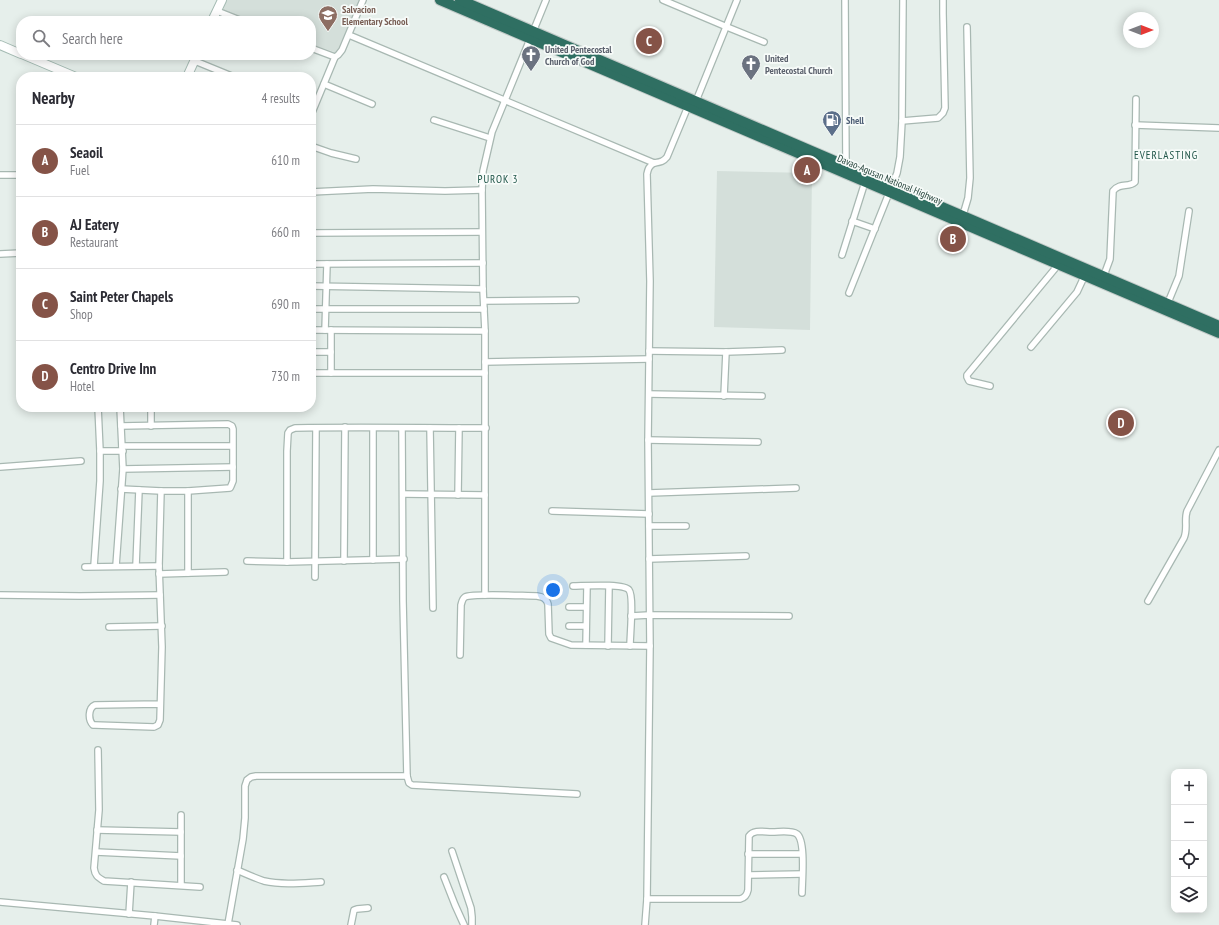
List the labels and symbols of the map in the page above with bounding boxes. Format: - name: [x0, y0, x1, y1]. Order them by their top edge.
- place label: Salvacion Elementary School: [342, 3, 408, 28]
- school or university icon: Salvacion Elementary School: [317, 4, 339, 32]
- north arrow: [1123, 12, 1159, 48]
- pin: C: [636, 26, 662, 56]
- place label: United Pentecostal Church of God: [545, 43, 612, 68]
- church icon: United Pentecostal Church of God: [520, 44, 542, 72]
- place label: United Pentecostal Church: [765, 52, 833, 77]
- church icon: United Pentecostal Church: [740, 53, 762, 81]
- fuel station icon: Shell: [821, 109, 843, 137]
- place label: Shell: [846, 114, 865, 127]
- district label: EVERLASTING: [1134, 148, 1198, 162]
- street label: Davao-Agusan National Highway: [835, 151, 944, 208]
- pin: A: [794, 155, 820, 185]
- district label: PUROK 3: [477, 172, 519, 186]
- pin: B: [940, 224, 966, 254]
- pin: D: [1108, 408, 1134, 438]
- your location: [543, 580, 563, 600]

